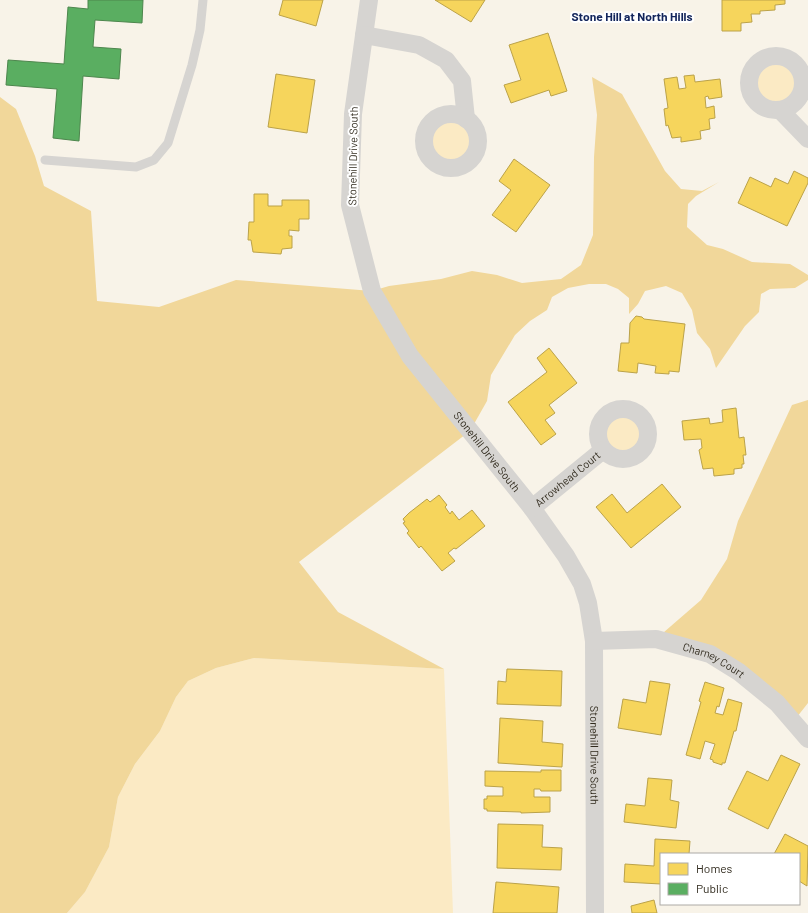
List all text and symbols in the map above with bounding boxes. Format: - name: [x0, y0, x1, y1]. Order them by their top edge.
- district label: Stone Hill at North Hills: [571, 9, 693, 23]
- street label: Stonehill Drive South: [345, 106, 360, 206]
- street label: Stonehill Drive South: [451, 409, 523, 494]
- street label: Arrowhead Court: [532, 448, 603, 509]
- street label: Charney Court: [681, 640, 748, 680]
- street label: Stonehill Drive South: [588, 706, 602, 805]
- legend: [660, 853, 800, 905]
- text: Homes: [696, 861, 733, 875]
- text: Public: [696, 881, 728, 895]

